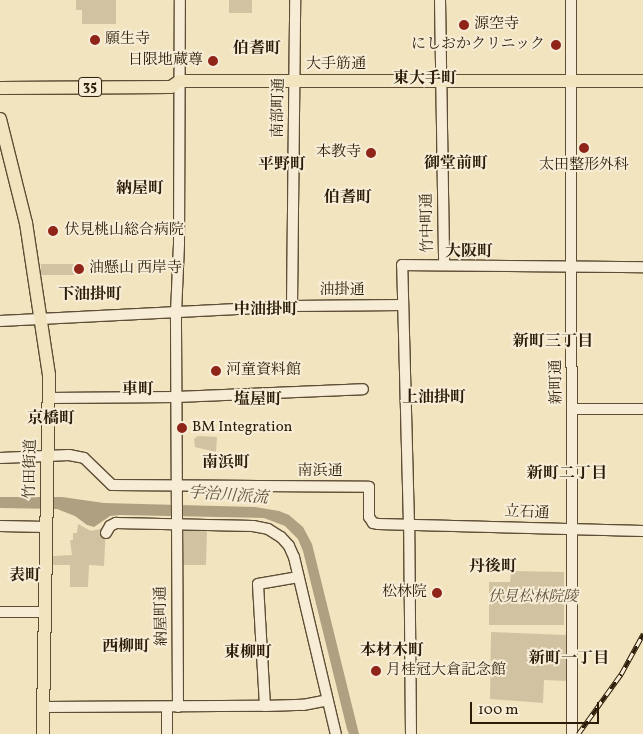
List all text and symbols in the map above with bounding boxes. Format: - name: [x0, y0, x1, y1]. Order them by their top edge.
- place label: 源空寺: [474, 16, 519, 34]
- marker: 源空寺: [458, 19, 470, 31]
- place label: 願生寺: [105, 31, 150, 49]
- marker: 願生寺: [89, 34, 101, 46]
- place label: にしおかクリニック: [410, 36, 545, 54]
- marker: にしおかクリニック: [549, 38, 563, 52]
- district label: 伯耆町: [233, 39, 281, 59]
- place label: 日限地蔵尊: [128, 52, 203, 70]
- marker: 日限地蔵尊: [207, 55, 219, 67]
- street label: 大手筋通: [306, 56, 366, 74]
- district label: 東大手町: [393, 69, 457, 89]
- road number: 35: [78, 75, 102, 98]
- street label: 南部町通: [269, 78, 289, 138]
- marker: 太田整形外科: [577, 141, 591, 155]
- place label: 本教寺: [316, 144, 361, 162]
- marker: 本教寺: [365, 147, 377, 159]
- district label: 御堂前町: [424, 154, 488, 174]
- district label: 平野町: [258, 155, 306, 175]
- place label: 太田整形外科: [539, 157, 629, 175]
- district label: 納屋町: [116, 179, 164, 199]
- district label: 伯耆町: [324, 188, 372, 208]
- street label: 竹中町通: [418, 193, 438, 253]
- place label: 伏見桃山総合病院: [64, 222, 184, 240]
- marker: 伏見桃山総合病院: [46, 224, 60, 238]
- district label: 大阪町: [445, 242, 493, 262]
- place label: 油懸山 西岸寺: [89, 260, 182, 278]
- marker: 油懸山 西岸寺: [73, 263, 85, 275]
- street label: 油掛通: [320, 282, 364, 300]
- district label: 下油掛町: [58, 285, 122, 305]
- district label: 中油掛町: [234, 300, 298, 320]
- district label: 新町三丁目: [513, 332, 593, 352]
- street label: 新町通: [548, 359, 566, 405]
- place label: 河童資料館: [226, 362, 301, 380]
- marker: 河童資料館: [210, 365, 222, 377]
- district label: 車町: [122, 380, 154, 400]
- district label: 上油掛町: [402, 388, 466, 408]
- district label: 塩屋町: [234, 390, 282, 410]
- district label: 京橋町: [27, 409, 75, 429]
- place label: BM Integration: [192, 419, 293, 437]
- marker: BM Integration: [176, 422, 188, 434]
- street label: 竹田街道: [21, 439, 41, 499]
- district label: 南浜町: [202, 453, 250, 473]
- street label: 南浜通: [298, 463, 342, 481]
- district label: 新町二丁目: [527, 464, 607, 484]
- water label: 宇治川派流: [187, 484, 269, 508]
- street label: 立石通: [504, 503, 550, 523]
- district label: 丹後町: [469, 557, 517, 577]
- district label: 表町: [9, 566, 41, 586]
- place label: 松林院: [382, 584, 427, 602]
- street label: 納屋町通: [152, 586, 172, 646]
- marker: 松林院: [431, 587, 443, 599]
- park label: 伏見松林院陵: [488, 589, 578, 607]
- district label: 西柳町: [102, 637, 150, 657]
- district label: 本材木町: [360, 641, 424, 661]
- district label: 東柳町: [224, 643, 272, 663]
- district label: 新町一丁目: [529, 649, 609, 669]
- place label: 月桂冠大倉記念館: [386, 662, 506, 680]
- marker: 月桂冠大倉記念館: [370, 665, 382, 677]
- scale bar: [473, 692, 602, 724]
- text: 100 m: [478, 700, 518, 721]

